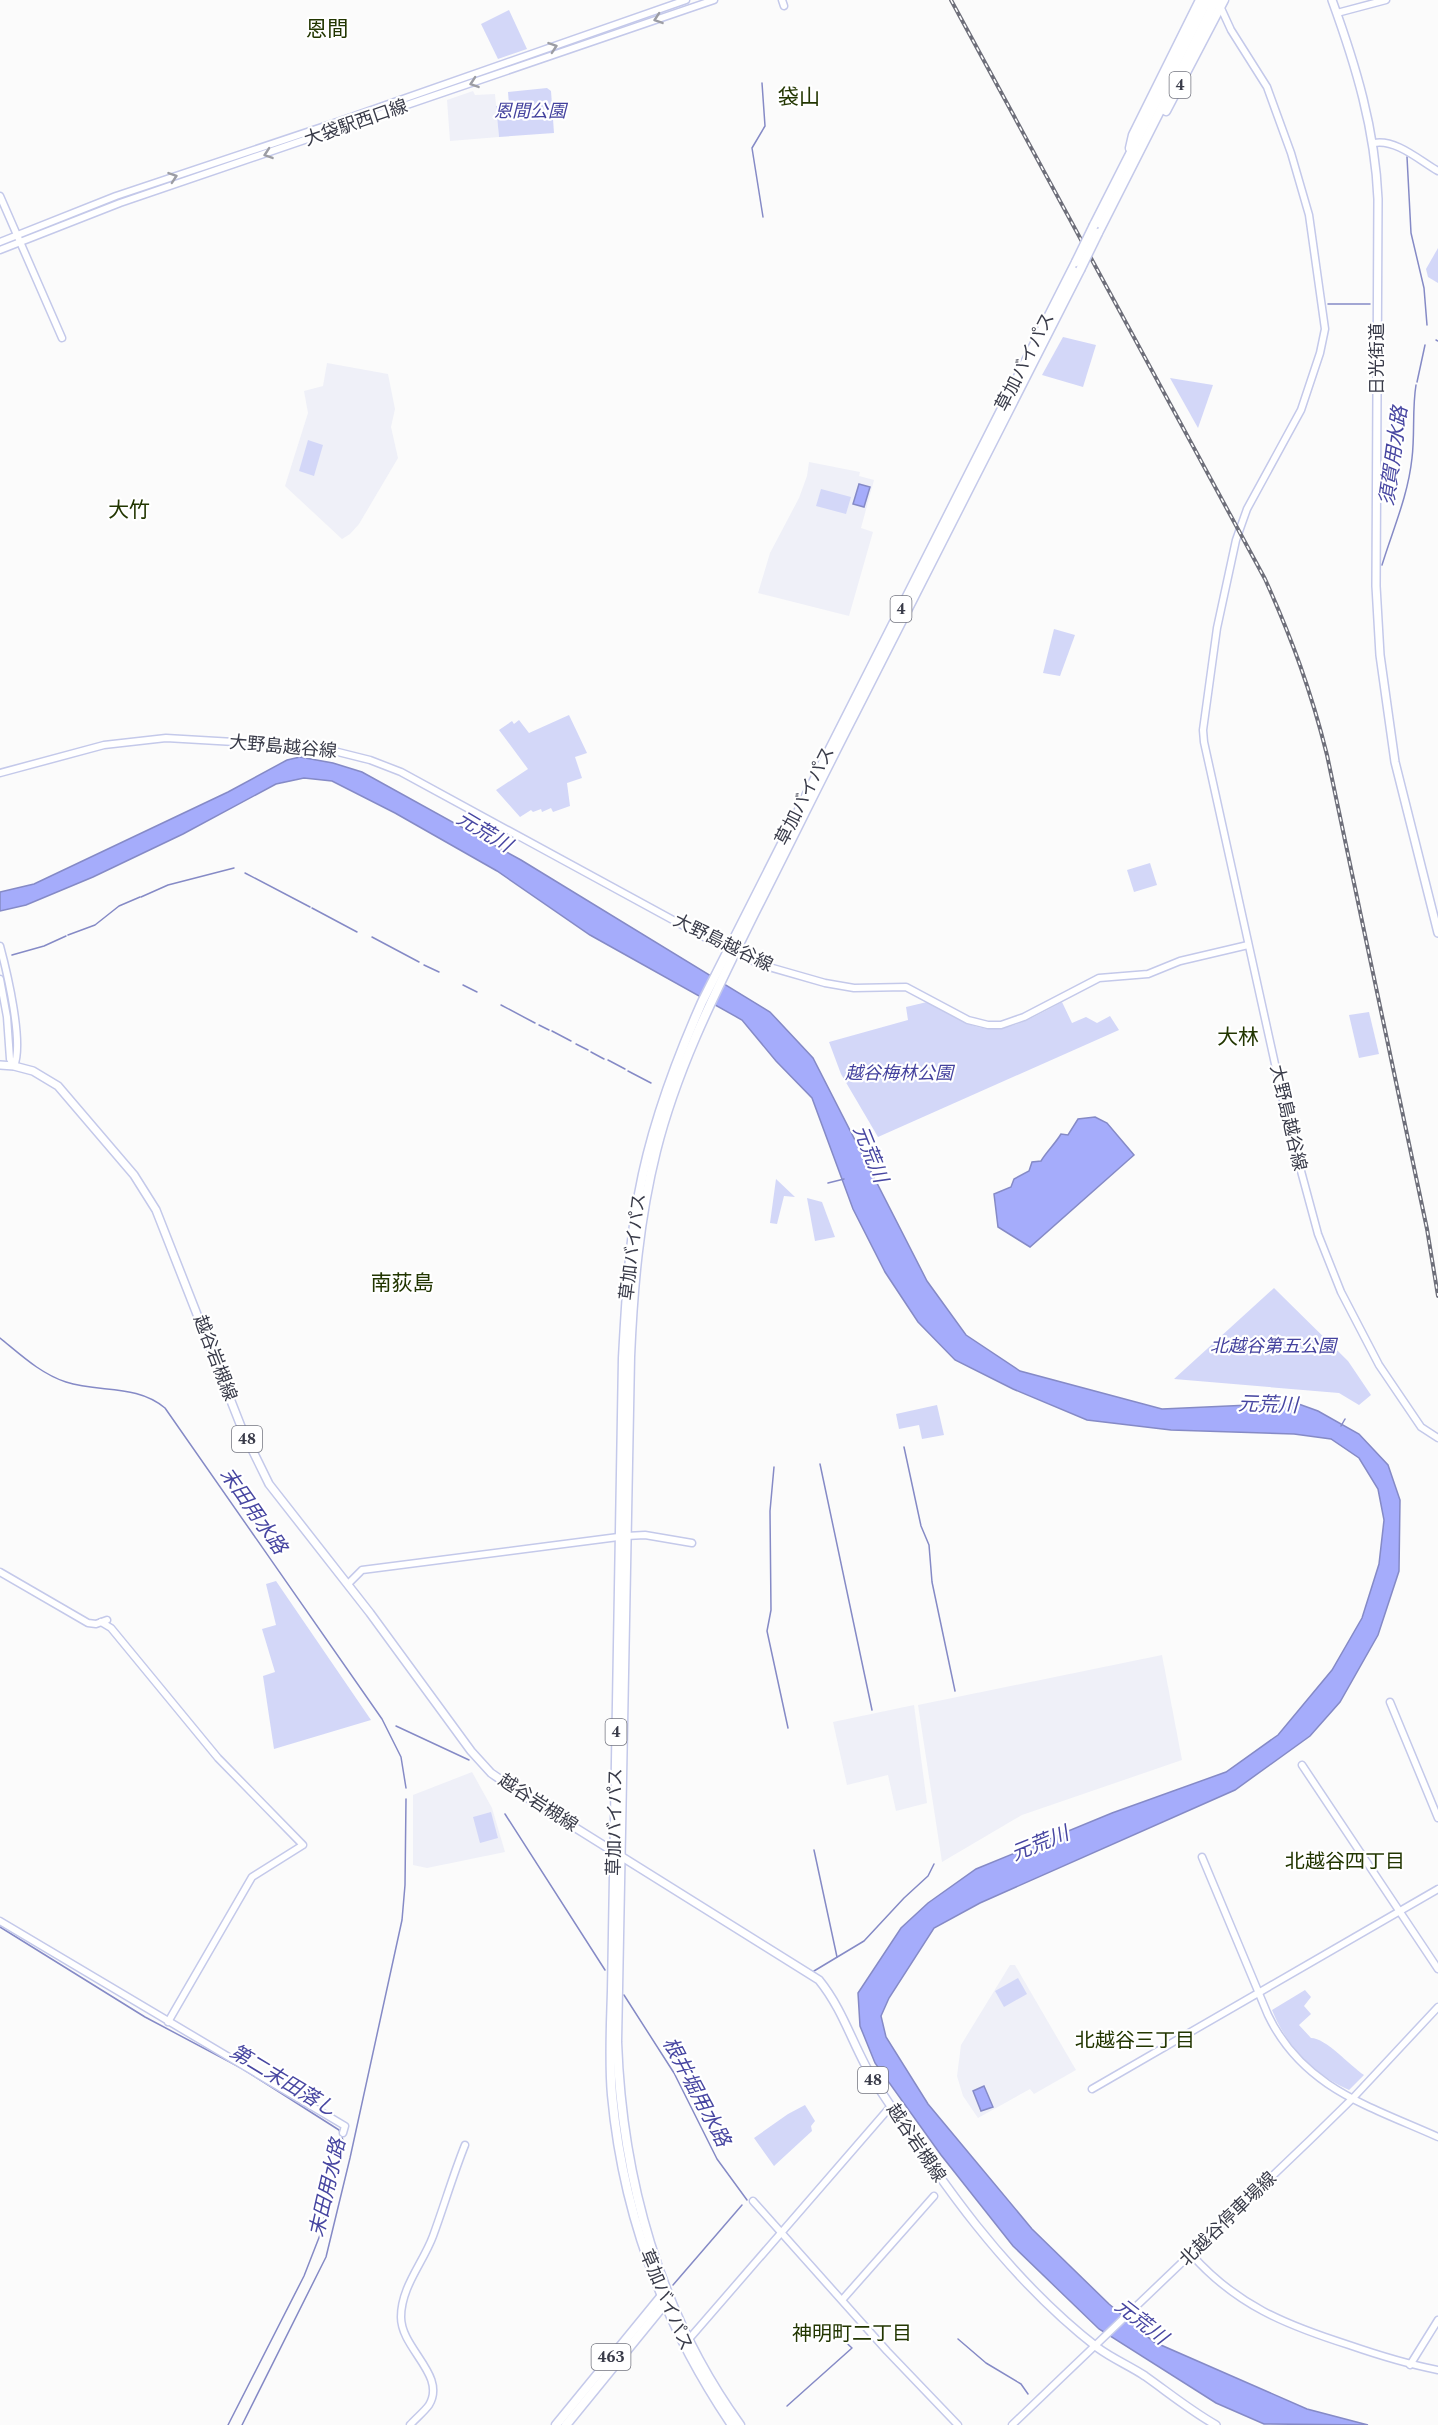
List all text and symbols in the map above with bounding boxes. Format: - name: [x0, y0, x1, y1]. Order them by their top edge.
- one-way arrow: [653, 12, 664, 24]
- district label: 恩間: [306, 14, 348, 46]
- one-way arrow: [547, 41, 558, 54]
- road number: 4: [1170, 72, 1190, 98]
- one-way arrow: [469, 75, 480, 88]
- district label: 袋山: [778, 82, 820, 114]
- street label: 大袋駅西口線: [301, 93, 411, 153]
- park label: 恩間公園: [494, 98, 569, 125]
- one-way arrow: [263, 146, 274, 159]
- one-way arrow: [167, 172, 178, 185]
- street label: 草加バイパス: [989, 308, 1061, 416]
- street label: 日光街道: [1364, 323, 1391, 395]
- water label: 須賀用水路: [1372, 402, 1416, 508]
- district label: 大竹: [108, 495, 150, 527]
- road number: 4: [890, 596, 912, 622]
- street label: 大野島越谷線: [228, 729, 338, 765]
- street label: 草加バイパス: [769, 742, 841, 850]
- water label: 元荒川: [451, 804, 519, 861]
- street label: 大野島越谷線: [669, 907, 777, 979]
- district label: 大林: [1217, 1022, 1259, 1054]
- park label: 越谷梅林公園: [845, 1060, 956, 1087]
- street label: 大野島越谷線: [1263, 1062, 1313, 1174]
- water label: 元荒川: [845, 1121, 896, 1189]
- street label: 草加バイパス: [613, 1192, 653, 1302]
- district label: 南荻島: [371, 1268, 434, 1300]
- street label: 越谷岩槻線: [186, 1311, 244, 1405]
- park label: 北越谷第五公園: [1210, 1333, 1339, 1360]
- water label: 元荒川: [1237, 1389, 1301, 1421]
- road number: 48: [232, 1426, 262, 1452]
- water label: 末田用水路: [212, 1461, 295, 1562]
- road number: 4: [606, 1719, 626, 1745]
- street label: 越谷岩槻線: [493, 1767, 583, 1839]
- street label: 草加バイパス: [601, 1768, 629, 1876]
- water label: 元荒川: [1007, 1818, 1075, 1869]
- district label: 北越谷四丁目: [1285, 1847, 1405, 1877]
- district label: 北越谷三丁目: [1075, 2026, 1195, 2056]
- water label: 根井堀用水路: [655, 2032, 738, 2154]
- water label: 第二末田落し: [224, 2037, 342, 2125]
- road number: 48: [858, 2067, 888, 2093]
- street label: 越谷岩槻線: [880, 2098, 952, 2188]
- water label: 末田用水路: [302, 2134, 354, 2240]
- street label: 北越谷停車場線: [1173, 2166, 1283, 2272]
- street label: 草加バイパス: [633, 2245, 699, 2355]
- water label: 元荒川: [1108, 2292, 1175, 2354]
- district label: 神明町二丁目: [792, 2319, 912, 2349]
- road number: 463: [592, 2344, 630, 2370]

